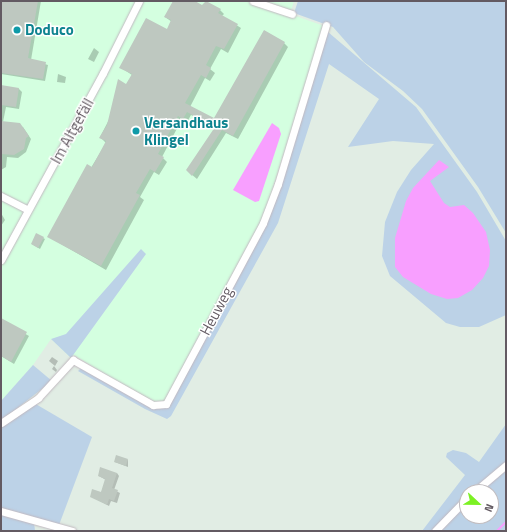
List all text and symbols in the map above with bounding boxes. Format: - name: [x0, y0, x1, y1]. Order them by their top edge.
- place label: Doduco: [25, 21, 74, 39]
- marker: Doduco: [12, 25, 22, 35]
- street label: Im Altgefäll: [47, 95, 97, 167]
- place label: Versandhaus Klingel: [144, 113, 228, 148]
- marker: Versandhaus Klingel: [131, 126, 141, 136]
- street label: Heuweg: [196, 284, 236, 338]
- north arrow: [459, 484, 499, 524]
- text: N: [480, 502, 498, 515]

